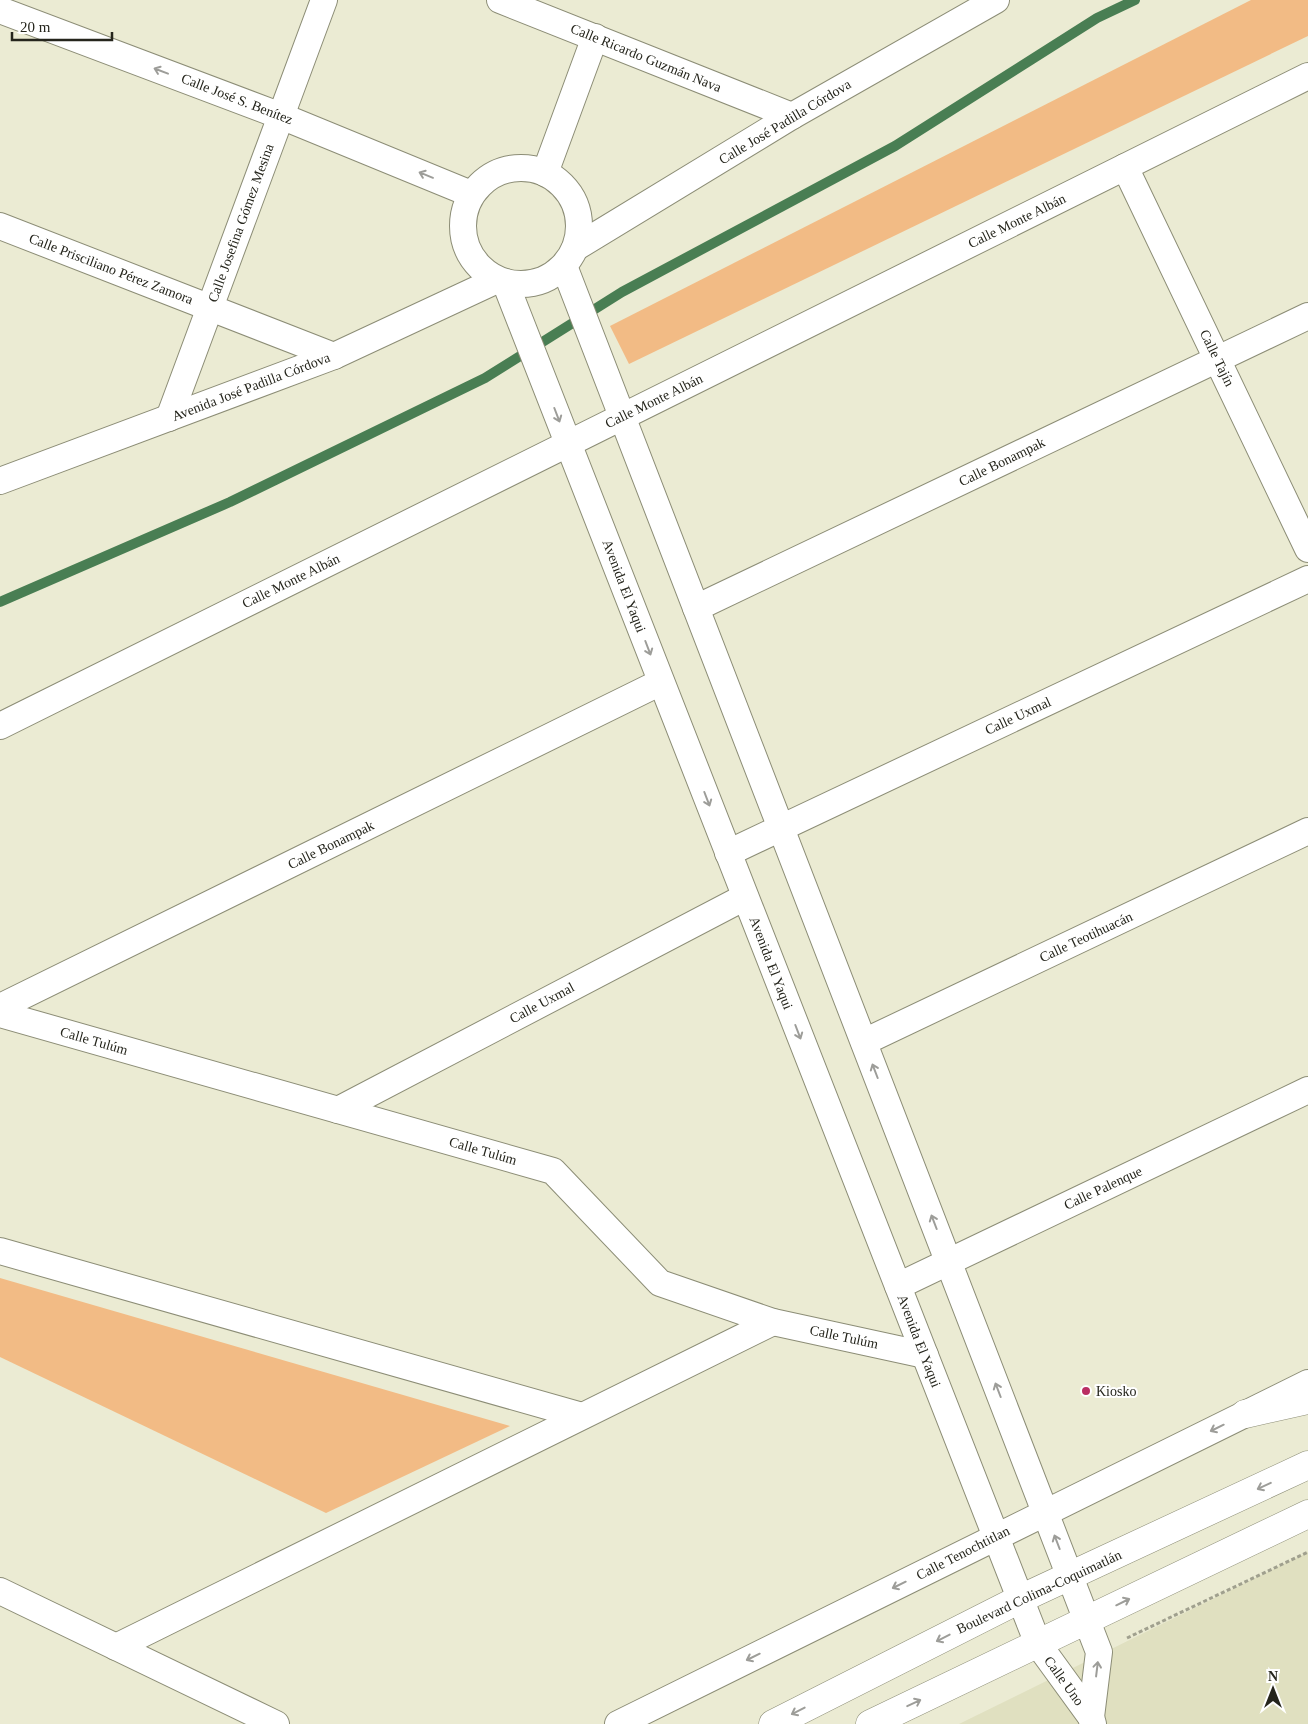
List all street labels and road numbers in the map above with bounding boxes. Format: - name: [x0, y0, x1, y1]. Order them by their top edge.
- street label: Calle Ricardo Guzmán Nava: [568, 21, 724, 95]
- street label: Calle José S. Benítez: [179, 71, 295, 127]
- street label: Calle José Padilla Córdova: [716, 76, 854, 167]
- street label: Calle Josefina Gómez Mesina: [205, 141, 277, 304]
- street label: Calle Monte Albán: [966, 191, 1068, 251]
- street label: Calle Prisciliano Pérez Zamora: [27, 231, 196, 308]
- street label: Calle Tajín: [1197, 327, 1237, 389]
- street label: Avenida José Padilla Córdova: [170, 350, 333, 424]
- street label: Calle Monte Albán: [603, 371, 705, 431]
- street label: Calle Bonampak: [957, 435, 1047, 489]
- street label: Avenida El Yaqui: [599, 538, 649, 635]
- street label: Calle Monte Albán: [240, 551, 342, 611]
- street label: Calle Uxmal: [983, 694, 1054, 738]
- street label: Calle Bonampak: [286, 818, 376, 872]
- street label: Calle Teotihuacán: [1037, 909, 1135, 965]
- street label: Avenida El Yaqui: [746, 915, 796, 1012]
- street label: Calle Uxmal: [507, 980, 577, 1026]
- street label: Calle Tulúm: [58, 1024, 130, 1058]
- street label: Calle Tulúm: [447, 1134, 519, 1168]
- street label: Calle Palenque: [1062, 1163, 1144, 1213]
- street label: Avenida El Yaqui: [894, 1293, 944, 1390]
- street label: Calle Tulúm: [808, 1322, 880, 1352]
- street label: Calle Tenochtitlan: [914, 1523, 1012, 1583]
- street label: Boulevard Colima-Coquimatlán: [954, 1547, 1124, 1637]
- street label: Calle Uno: [1041, 1653, 1087, 1709]

